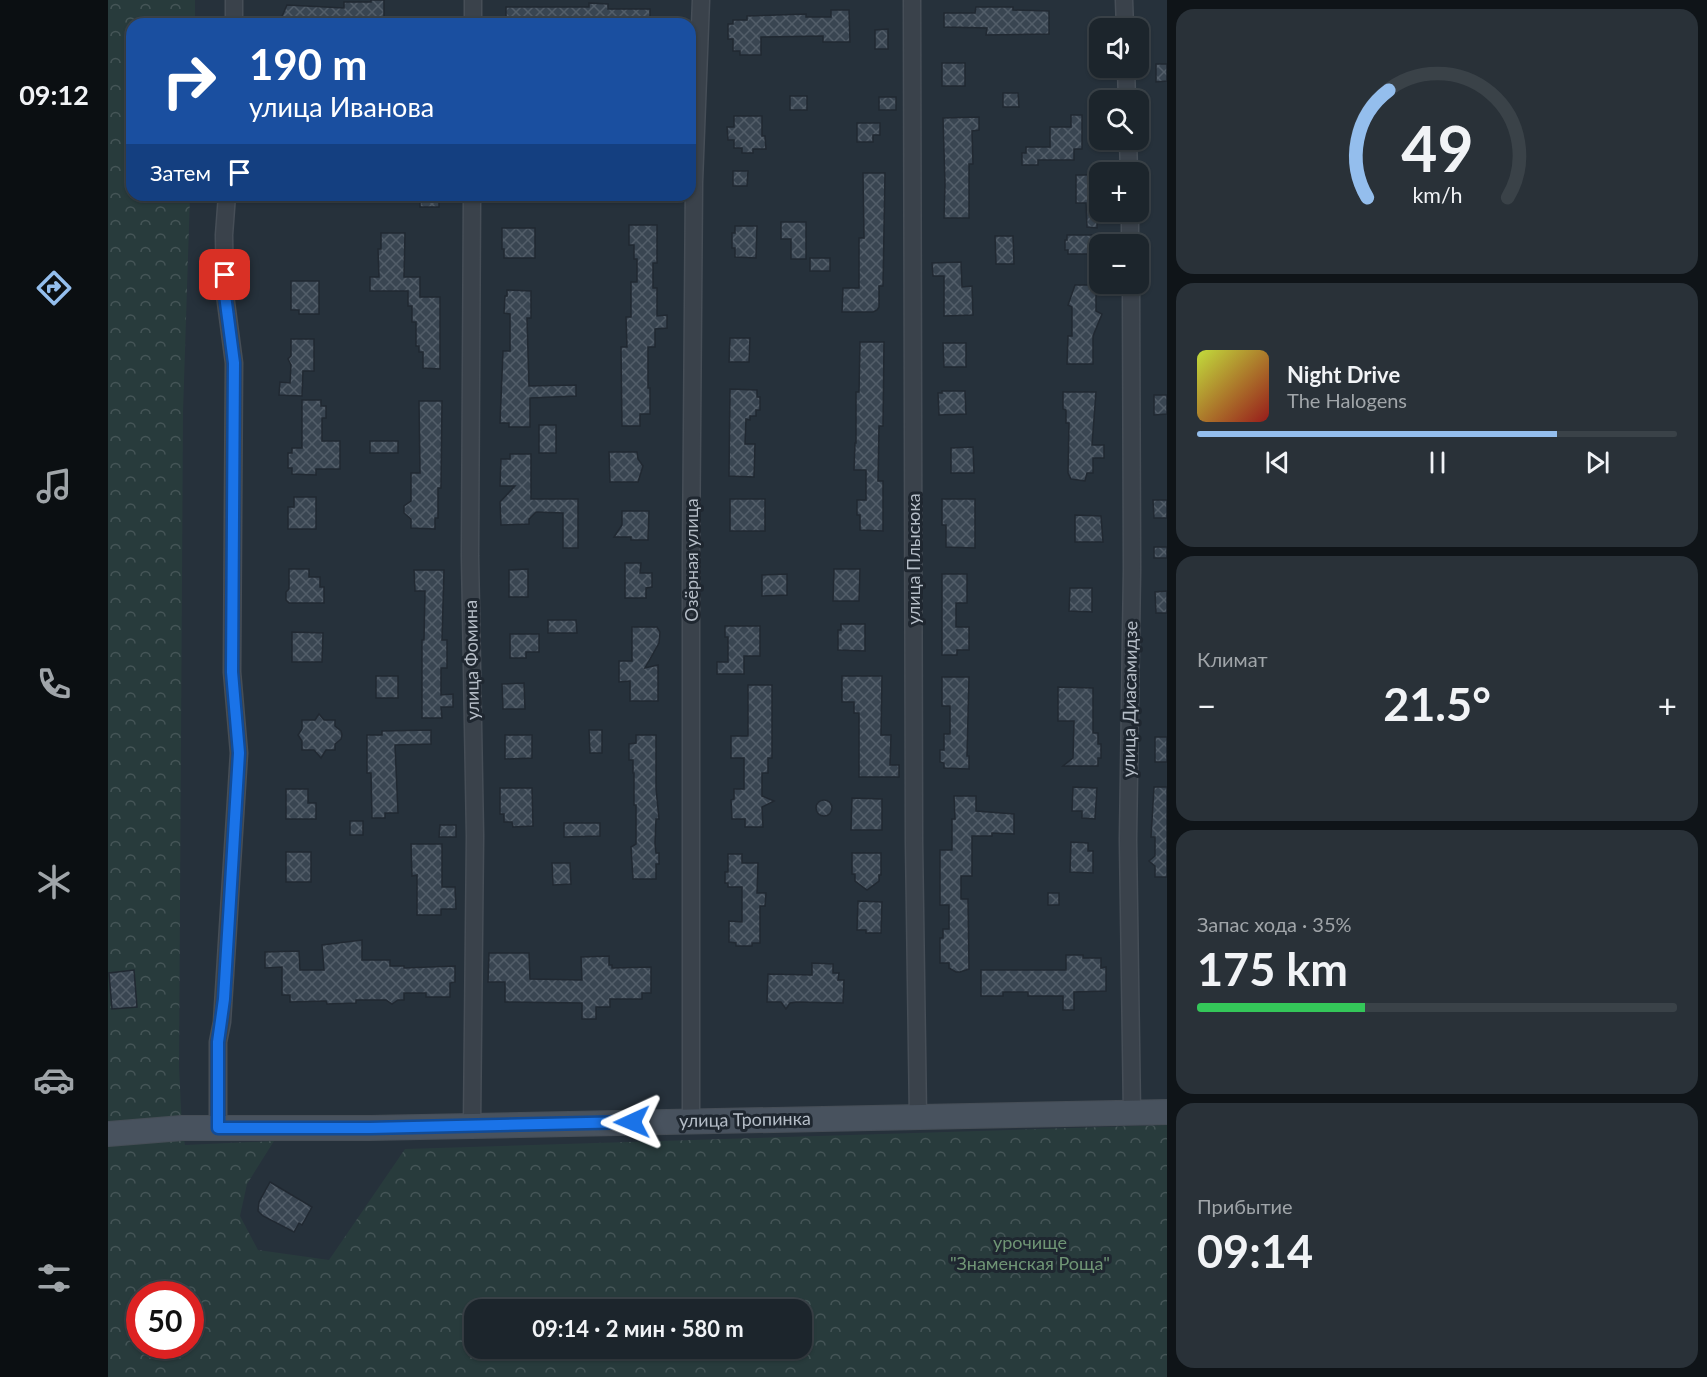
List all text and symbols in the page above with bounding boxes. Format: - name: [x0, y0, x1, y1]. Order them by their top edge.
- map controls: [1089, 18, 1149, 294]
- button: sound: [1089, 18, 1149, 78]
- text: 190 m: [249, 39, 367, 89]
- icon: right: [150, 42, 228, 120]
- text: 09:12: [19, 78, 89, 111]
- text: улица Иванова: [249, 90, 434, 123]
- button: search: [1089, 90, 1149, 150]
- text: 49: [1401, 110, 1473, 185]
- icon: arrive: [223, 156, 256, 189]
- text: Затем: [150, 159, 211, 186]
- button: +: [1089, 162, 1149, 222]
- text: km/h: [1412, 183, 1462, 209]
- button: −: [1089, 234, 1149, 294]
- pin: [199, 249, 250, 300]
- icon: arrive: [208, 258, 241, 291]
- icon: directions: [33, 267, 75, 309]
- text: Night Drive: [1287, 361, 1400, 388]
- text: The Halogens: [1287, 388, 1407, 412]
- icon: previous: [1261, 446, 1294, 479]
- icon: pause: [1421, 446, 1454, 479]
- icon: next: [1581, 446, 1614, 479]
- icon: music: [33, 465, 75, 507]
- street label: улица Плысюка: [902, 493, 924, 625]
- street label: Озёрная улица: [680, 498, 702, 622]
- street label: улица Фомина: [459, 600, 483, 720]
- street label: улица Диасамидзе: [1117, 621, 1141, 777]
- text: Климат: [1197, 647, 1268, 671]
- icon: phone: [33, 663, 75, 705]
- text: 21.5°: [1383, 677, 1491, 731]
- text: −: [1197, 685, 1216, 725]
- text: +: [1658, 685, 1677, 725]
- icon: climate: [33, 861, 75, 903]
- text: Запас хода · 35%: [1197, 912, 1352, 936]
- text: 175 km: [1197, 942, 1348, 996]
- icon: car: [33, 1059, 75, 1101]
- position arrow: [600, 1090, 664, 1154]
- street label: улица Тропинка: [679, 1107, 811, 1131]
- text: Прибытие: [1197, 1194, 1293, 1218]
- text: 09:14: [1197, 1224, 1313, 1278]
- park label: урочище "Знаменская Роща": [950, 1231, 1110, 1274]
- icon: filters: [33, 1257, 75, 1299]
- speed limit sign: 50: [126, 1281, 204, 1359]
- text: 09:14 · 2 мин · 580 m: [532, 1315, 744, 1342]

